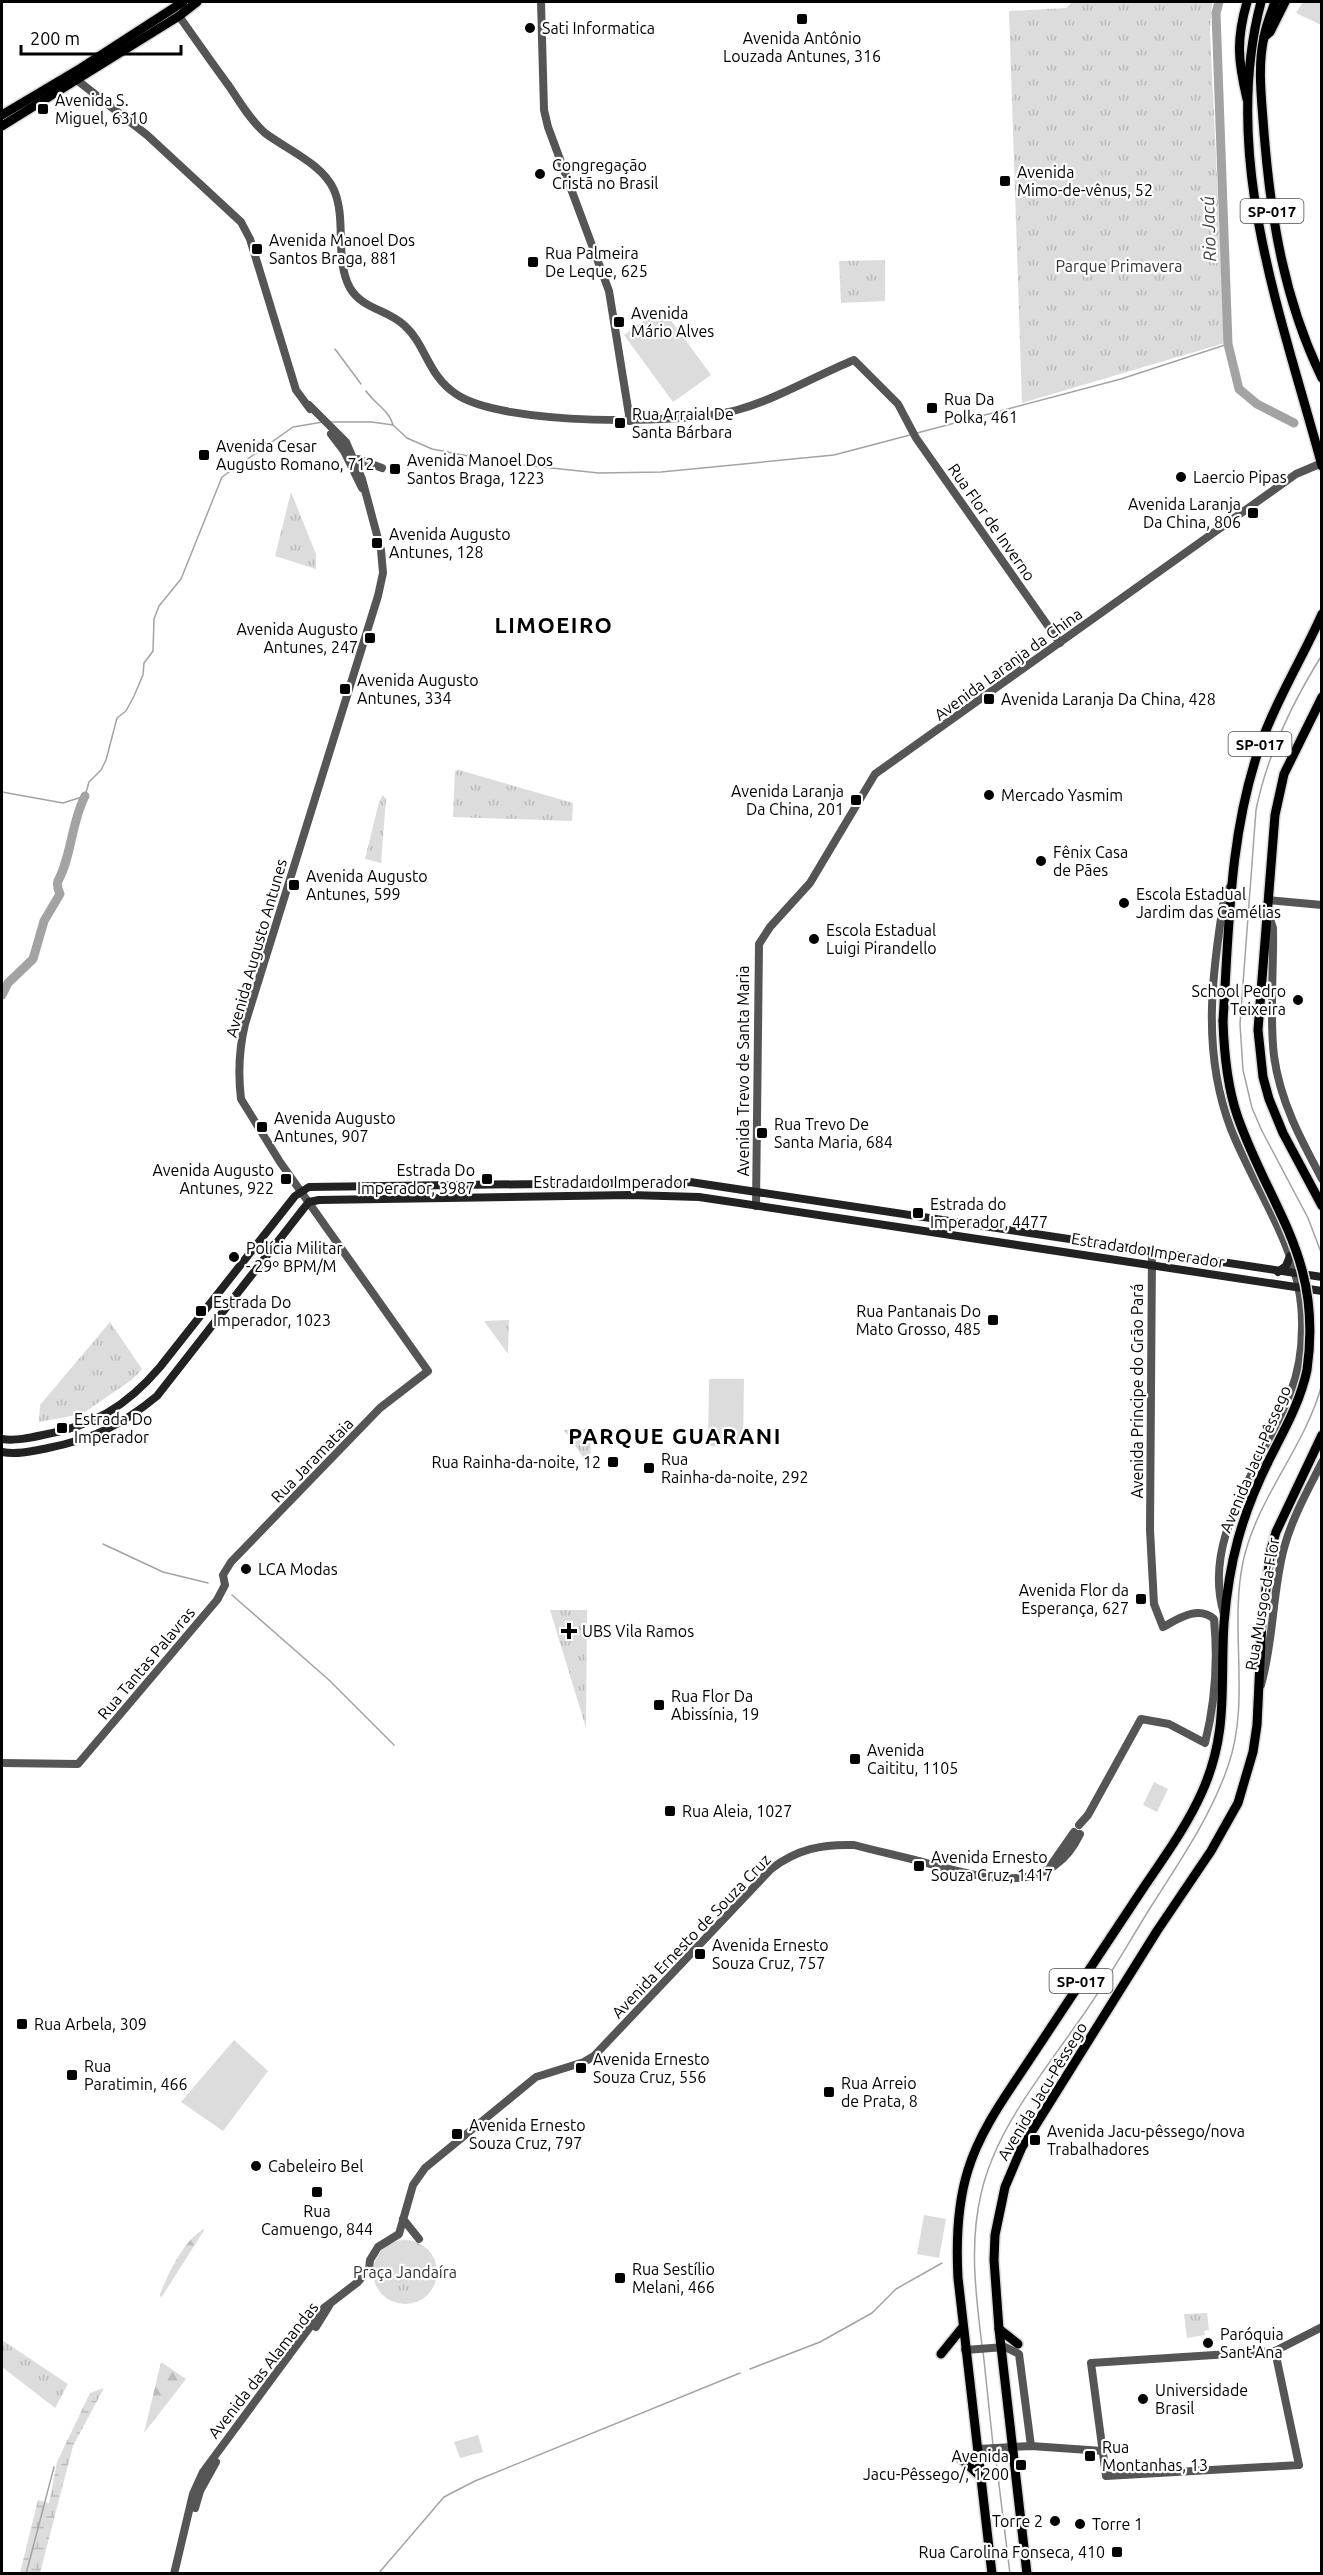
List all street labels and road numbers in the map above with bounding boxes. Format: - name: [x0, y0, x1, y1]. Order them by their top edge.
- road number: SP-017: [1240, 199, 1304, 223]
- street label: Rua Flor de Inverno: [945, 460, 1039, 584]
- street label: Avenida Laranja da China: [931, 604, 1085, 724]
- road number: SP-017: [1228, 732, 1292, 756]
- street label: Avenida Augusto Antunes: [222, 857, 290, 1039]
- street label: Avenida Trevo de Santa Maria: [734, 965, 752, 1177]
- street label: Estrada do Imperador: [533, 1173, 689, 1191]
- street label: Estrada do Imperador: [1070, 1229, 1226, 1271]
- street label: Avenida Principe do Grão Pará: [1128, 1283, 1146, 1499]
- street label: Avenida Jacu-Pêssego: [1216, 1383, 1294, 1535]
- street label: Rua Jaramataia: [267, 1414, 357, 1506]
- street label: Rua Musgo-da-Flor: [1241, 1536, 1283, 1672]
- street label: Rua Tantas Palavras: [94, 1603, 198, 1723]
- street label: Avenida Ernesto de Souza Cruz: [608, 1850, 774, 2022]
- road number: SP-017: [1050, 1969, 1112, 1993]
- street label: Avenida Jacu-Pêssego: [994, 2019, 1090, 2163]
- street label: Avenida das Alamandas: [204, 2298, 322, 2442]

